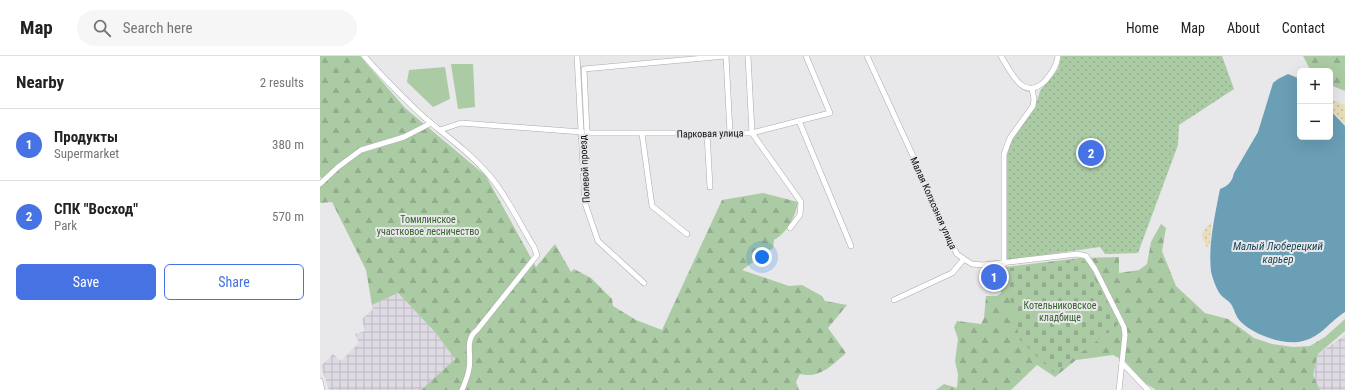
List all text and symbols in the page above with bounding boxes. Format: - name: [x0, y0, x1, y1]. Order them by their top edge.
- search box: [77, 10, 357, 46]
- text: Map: [20, 16, 53, 39]
- icon: search: [91, 17, 113, 39]
- text: Search here: [123, 19, 193, 37]
- text: Home: [1126, 20, 1159, 36]
- text: Map: [1181, 20, 1205, 36]
- text: About: [1227, 20, 1260, 36]
- text: Contact: [1282, 20, 1325, 36]
- map controls: [1297, 68, 1333, 140]
- button: +: [1297, 68, 1333, 104]
- text: Nearby: [16, 72, 64, 92]
- text: 2 results: [260, 75, 304, 90]
- button: −: [1297, 104, 1333, 140]
- street label: Парковая улица: [677, 127, 744, 140]
- text: Продукты: [54, 128, 118, 146]
- street label: Полевой проезд: [577, 134, 592, 203]
- text: 1: [26, 137, 32, 152]
- text: 380 m: [272, 137, 304, 152]
- pin: 2: [1078, 138, 1104, 168]
- text: Supermarket: [54, 146, 119, 161]
- street label: Малая Колхозная улица: [908, 155, 959, 251]
- text: СПК "Восход": [54, 200, 138, 218]
- text: 2: [26, 209, 32, 224]
- text: 570 m: [272, 209, 304, 224]
- park label: Томилинское участковое лесничество: [377, 214, 479, 237]
- text: Park: [54, 218, 77, 233]
- water label: Малый Люберецкий карьер: [1233, 240, 1324, 266]
- your location: [752, 247, 772, 267]
- pin: 1: [981, 262, 1007, 292]
- button: Save: [16, 264, 156, 300]
- button: Share: [164, 264, 304, 300]
- park label: Котельниковское кладбище: [1024, 300, 1097, 323]

